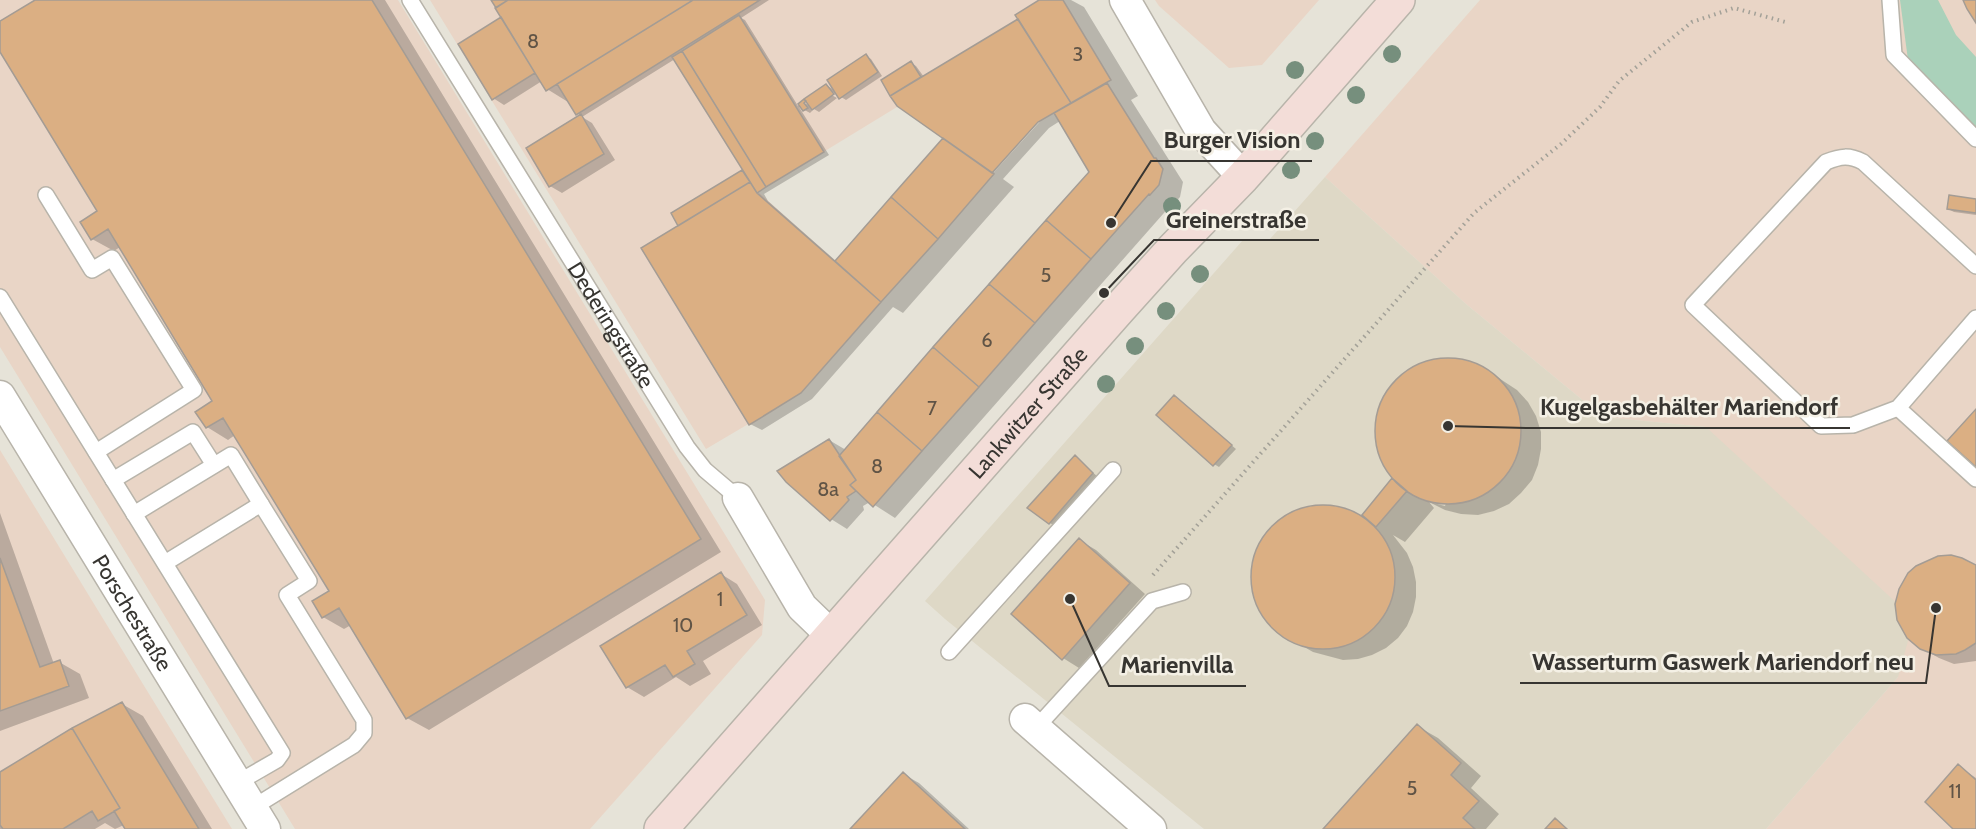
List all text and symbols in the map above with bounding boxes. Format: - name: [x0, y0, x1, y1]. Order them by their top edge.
- house number: 8: [527, 29, 539, 53]
- house number: 3: [1073, 42, 1083, 66]
- callout: Burger Vision: [1151, 119, 1312, 161]
- text: Burger Vision: [1164, 125, 1300, 154]
- callout: Greinerstraße: [1154, 198, 1319, 240]
- text: Greinerstraße: [1166, 205, 1306, 234]
- street label: Dederingstraße: [562, 257, 660, 393]
- house number: 5: [1041, 263, 1051, 287]
- house number: 6: [981, 328, 993, 352]
- street label: Lankwitzer Straße: [963, 341, 1093, 484]
- callout: Kugelgasbehälter Mariendorf: [1528, 386, 1850, 428]
- text: Kugelgasbehälter Mariendorf: [1540, 392, 1838, 421]
- house number: 7: [927, 396, 937, 420]
- house number: 8: [871, 454, 883, 478]
- house number: 8a: [817, 477, 839, 501]
- street label: Porschestraße: [87, 550, 178, 676]
- house number: 1: [717, 587, 723, 611]
- house number: 10: [673, 613, 693, 637]
- callout: Wasserturm Gaswerk Mariendorf neu: [1520, 641, 1926, 683]
- callout: Marienvilla: [1109, 644, 1246, 686]
- text: Wasserturm Gaswerk Mariendorf neu: [1532, 647, 1914, 676]
- text: Marienvilla: [1121, 650, 1234, 679]
- house number: 5: [1407, 776, 1417, 800]
- house number: 11: [1948, 779, 1962, 803]

